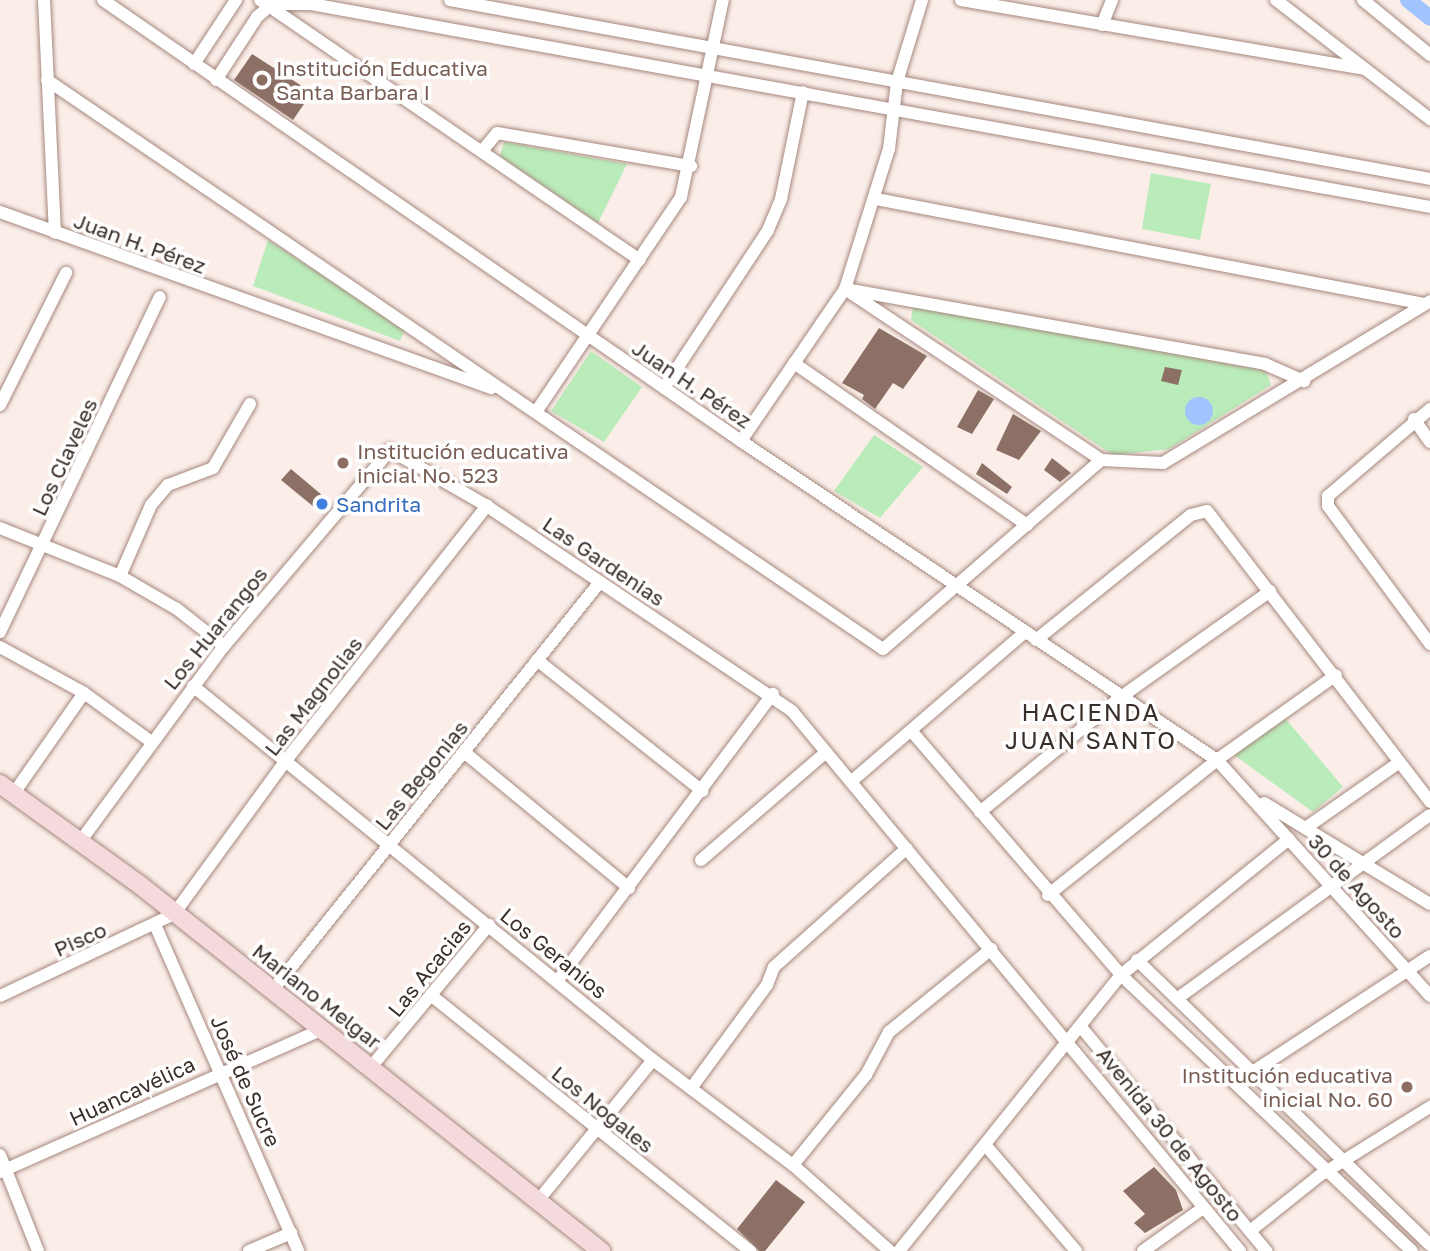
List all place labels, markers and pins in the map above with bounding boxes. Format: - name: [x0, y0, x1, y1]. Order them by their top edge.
- place label: Institución Educativa Santa Barbara I: [276, 55, 488, 105]
- marker: Institución Educativa Santa Barbara I: [254, 72, 270, 88]
- place label: Institución educativa inicial No. 523: [357, 438, 569, 488]
- marker: Institución educativa inicial No. 523: [335, 455, 351, 471]
- place label: Sandrita: [336, 491, 421, 517]
- marker: Sandrita: [314, 496, 330, 512]
- place label: Institución educativa inicial No. 60: [1181, 1062, 1393, 1112]
- marker: Institución educativa inicial No. 60: [1399, 1079, 1415, 1095]

